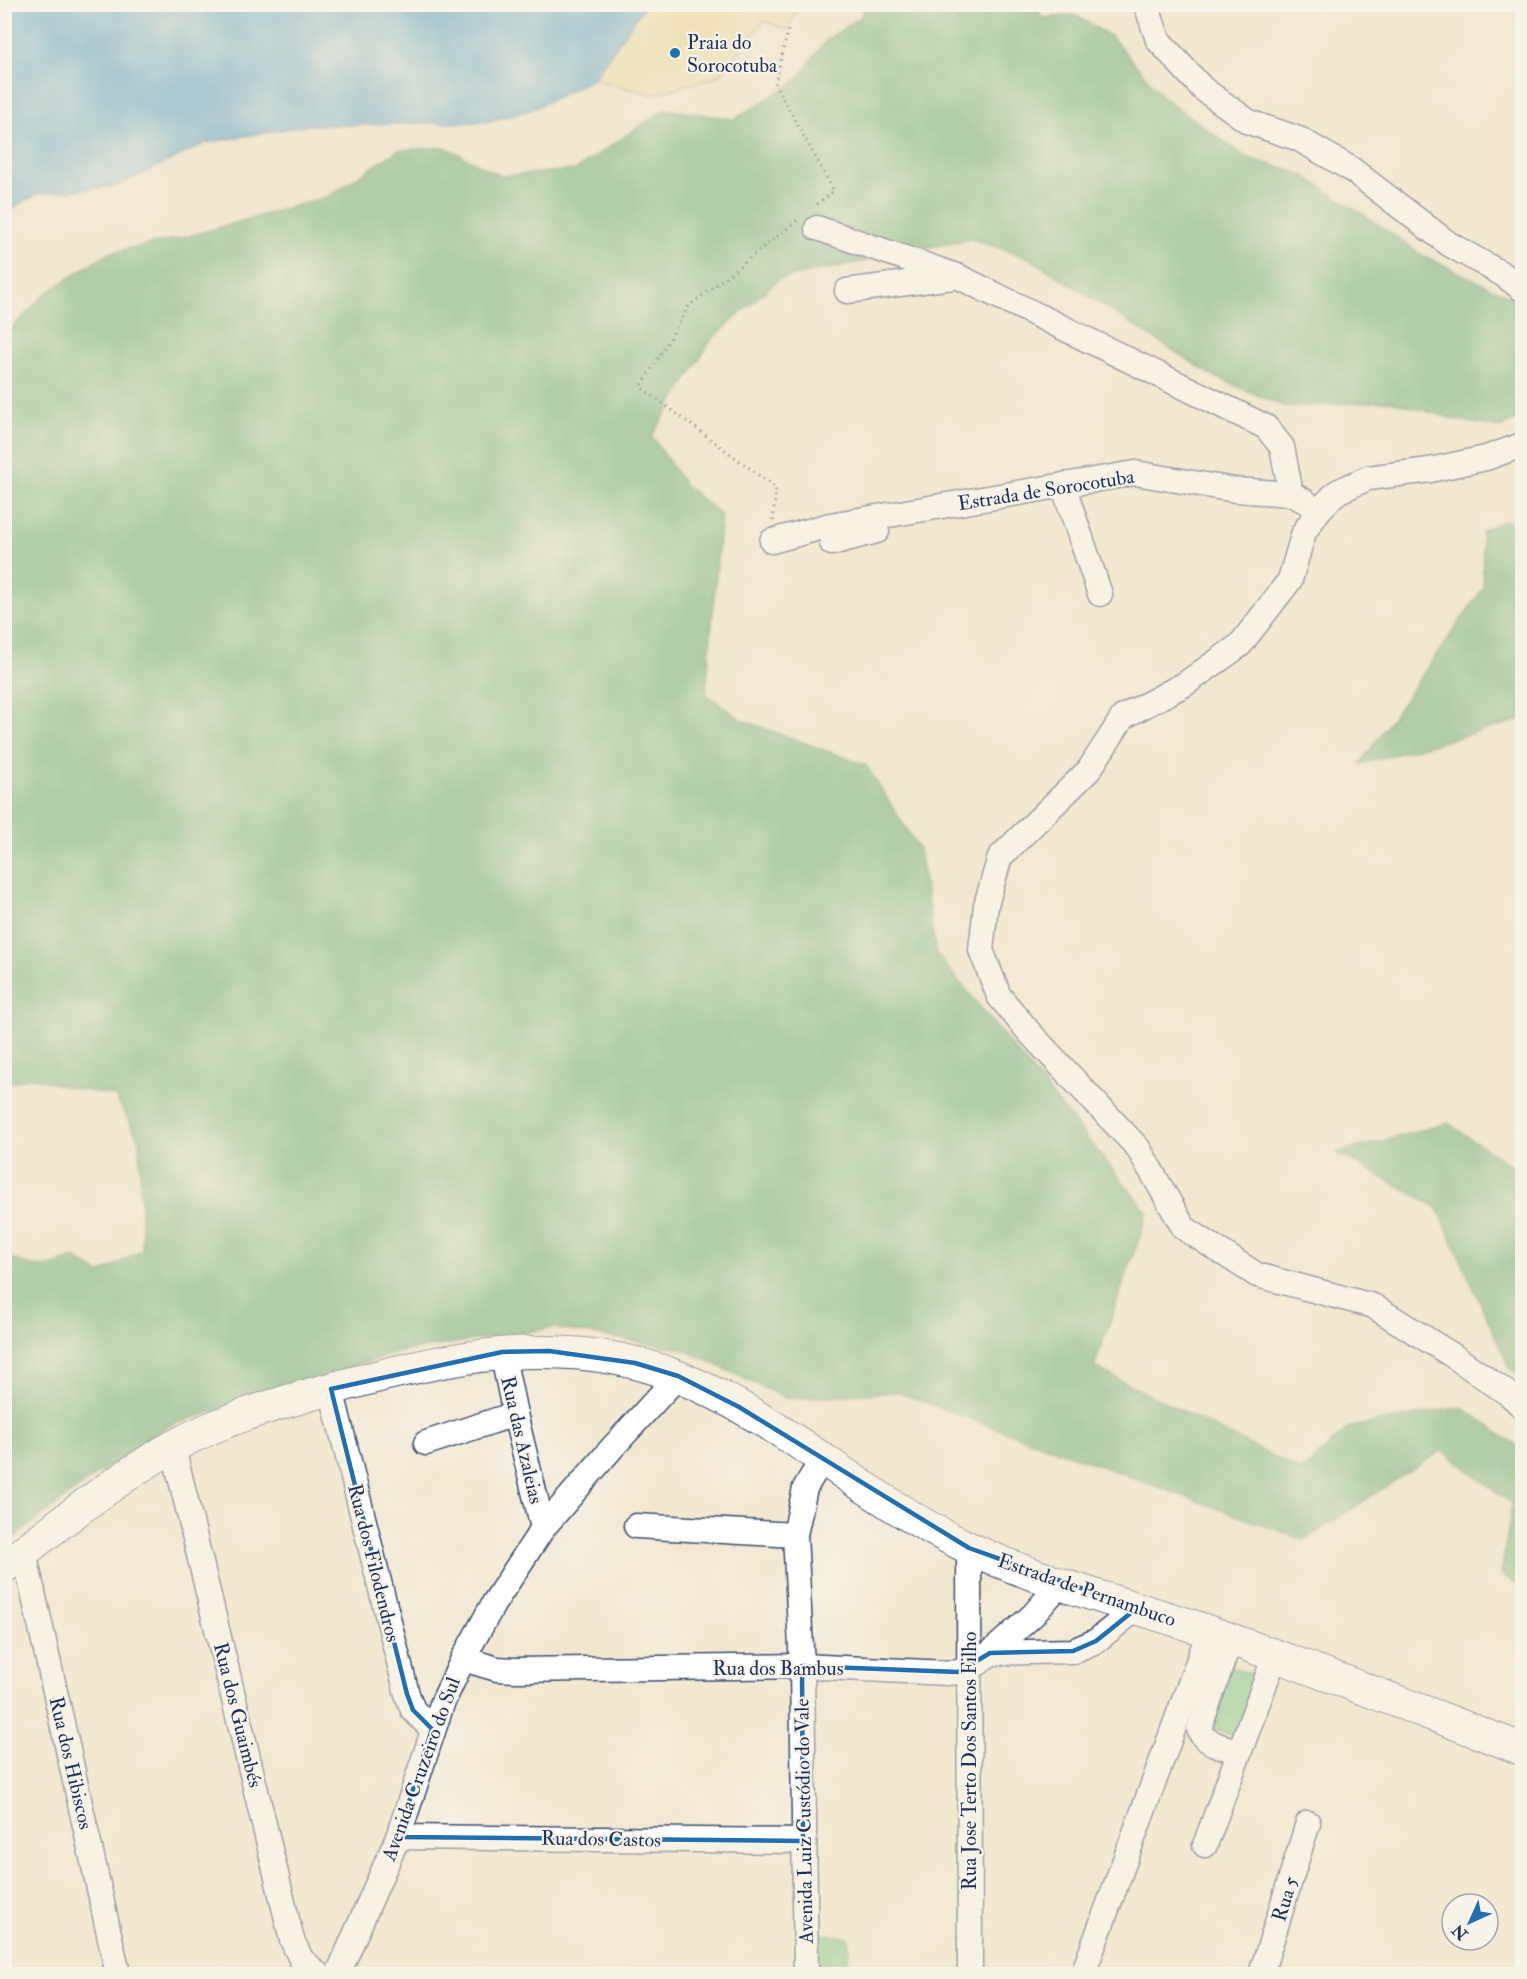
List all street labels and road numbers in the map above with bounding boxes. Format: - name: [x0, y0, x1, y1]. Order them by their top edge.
- street label: Estrada de Sorocotuba: [956, 464, 1137, 516]
- street label: Rua das Azaleias: [495, 1374, 549, 1506]
- street label: Rua dos Filodendros: [342, 1481, 406, 1645]
- street label: Estrada de Pernambuco: [995, 1548, 1179, 1632]
- street label: Rua Jose Terto Dos Santos Filho: [957, 1632, 982, 1890]
- street label: Rua dos Guaimbés: [208, 1640, 268, 1790]
- street label: Rua dos Bambus: [712, 1656, 844, 1681]
- street label: Avenida Cruzeiro do Sul: [376, 1674, 466, 1865]
- street label: Rua dos Hibiscos: [44, 1694, 98, 1832]
- street label: Avenida Luiz Custódio do Vale: [789, 1698, 819, 1945]
- street label: Rua dos Castos: [541, 1825, 661, 1853]
- street label: Rua 5: [1266, 1873, 1304, 1925]

